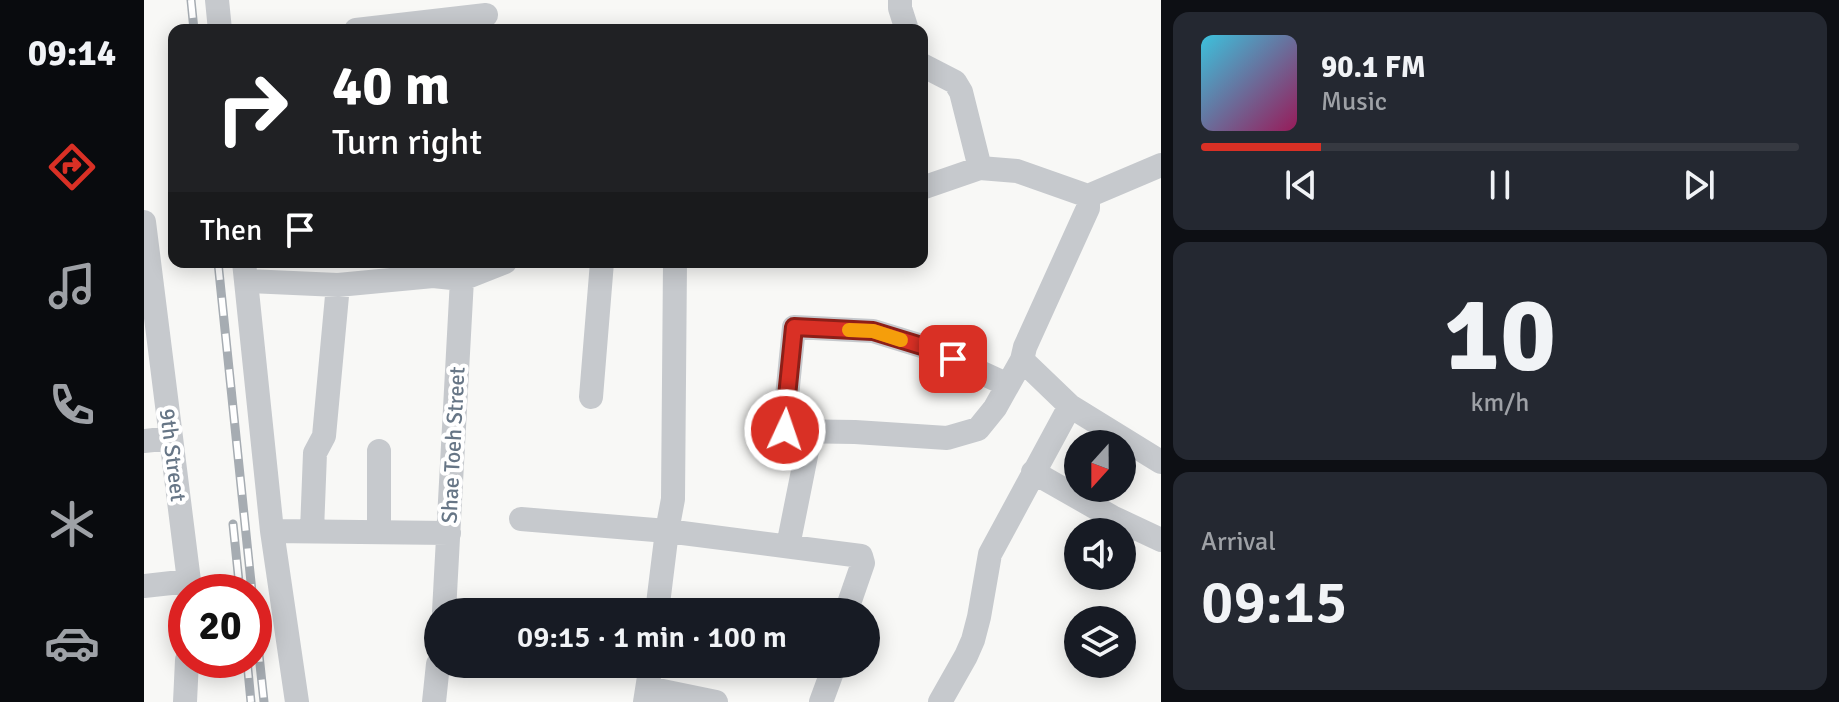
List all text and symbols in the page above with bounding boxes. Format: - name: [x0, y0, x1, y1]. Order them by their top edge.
- text: 09:14: [28, 31, 116, 76]
- text: 90.1 FM: [1321, 49, 1426, 86]
- text: 40 m: [332, 51, 450, 120]
- icon: right: [200, 56, 304, 160]
- text: Music: [1321, 86, 1387, 118]
- text: Turn right: [332, 120, 482, 165]
- icon: directions: [44, 139, 100, 195]
- icon: previous: [1279, 163, 1323, 207]
- icon: pause: [1478, 163, 1522, 207]
- icon: next: [1677, 163, 1721, 207]
- icon: arrive: [278, 208, 322, 252]
- text: Then: [200, 212, 262, 249]
- icon: music: [44, 258, 100, 314]
- text: 10: [1444, 271, 1556, 399]
- pin: [919, 325, 987, 393]
- icon: arrive: [931, 337, 975, 381]
- street label: Shae Toeh Street: [435, 366, 471, 524]
- icon: phone: [44, 377, 100, 433]
- text: km/h: [1471, 387, 1529, 419]
- position arrow: [743, 388, 827, 472]
- street label: 9th Street: [154, 407, 192, 503]
- north arrow: [1064, 430, 1136, 502]
- map controls: [1064, 430, 1136, 678]
- icon: climate: [44, 496, 100, 552]
- button: sound: [1064, 518, 1136, 590]
- text: Arrival: [1201, 526, 1276, 558]
- text: 09:15: [1201, 566, 1348, 640]
- speed limit sign: 20: [168, 574, 272, 678]
- button: layers: [1064, 606, 1136, 678]
- icon: car: [44, 615, 100, 671]
- text: 09:15 · 1 min · 100 m: [517, 619, 787, 656]

